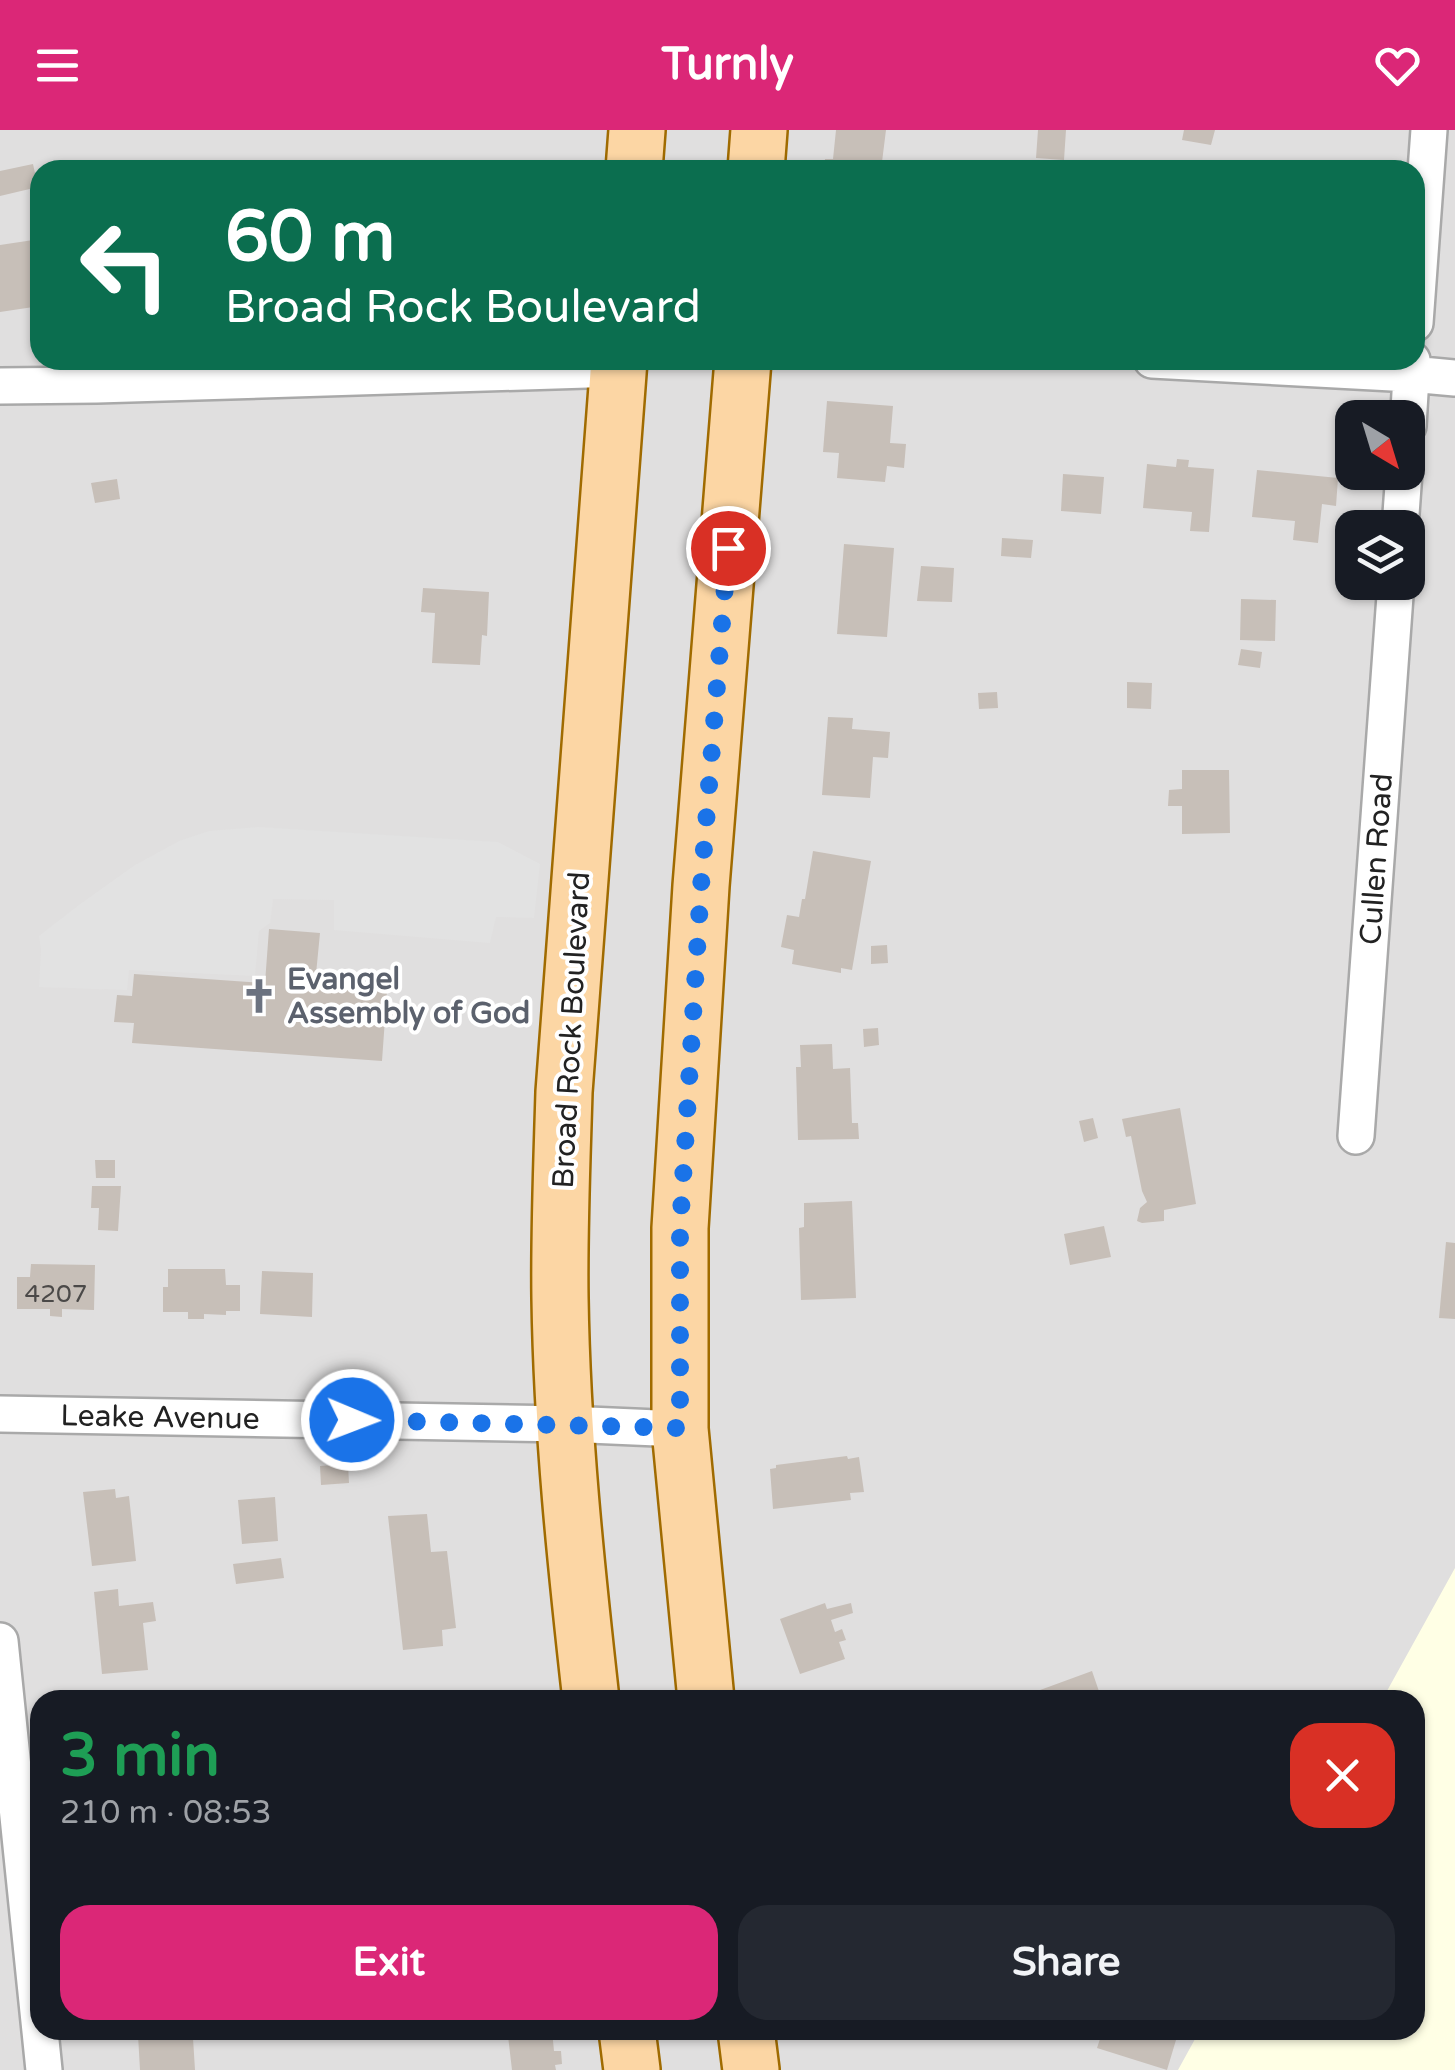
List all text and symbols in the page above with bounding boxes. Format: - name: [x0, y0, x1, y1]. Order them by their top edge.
- icon: menu: [30, 38, 85, 93]
- text: Turnly: [661, 38, 794, 92]
- icon: heart: [1370, 38, 1425, 93]
- text: 60 m: [225, 196, 395, 280]
- icon: left: [60, 200, 190, 330]
- text: Broad Rock Boulevard: [225, 281, 701, 335]
- north arrow: [1335, 400, 1425, 490]
- map controls: [1335, 400, 1425, 600]
- pin: [686, 506, 771, 591]
- button: layers: [1335, 510, 1425, 600]
- icon: arrive: [701, 521, 756, 576]
- street label: Cullen Road: [1352, 772, 1401, 946]
- street label: Broad Rock Boulevard: [545, 871, 598, 1189]
- place label: Evangel Assembly of God: [287, 961, 530, 1032]
- church icon: Evangel Assembly of God: [240, 977, 278, 1015]
- house number: 4207: [25, 1279, 87, 1309]
- position arrow: [300, 1368, 404, 1472]
- street label: Leake Avenue: [60, 1397, 260, 1438]
- text: 3 min: [60, 1720, 220, 1792]
- button: close: [1290, 1723, 1395, 1828]
- text: 210 m · 08:53: [60, 1794, 272, 1832]
- button: Exit: [60, 1905, 718, 2020]
- button: Share: [738, 1905, 1395, 2020]

